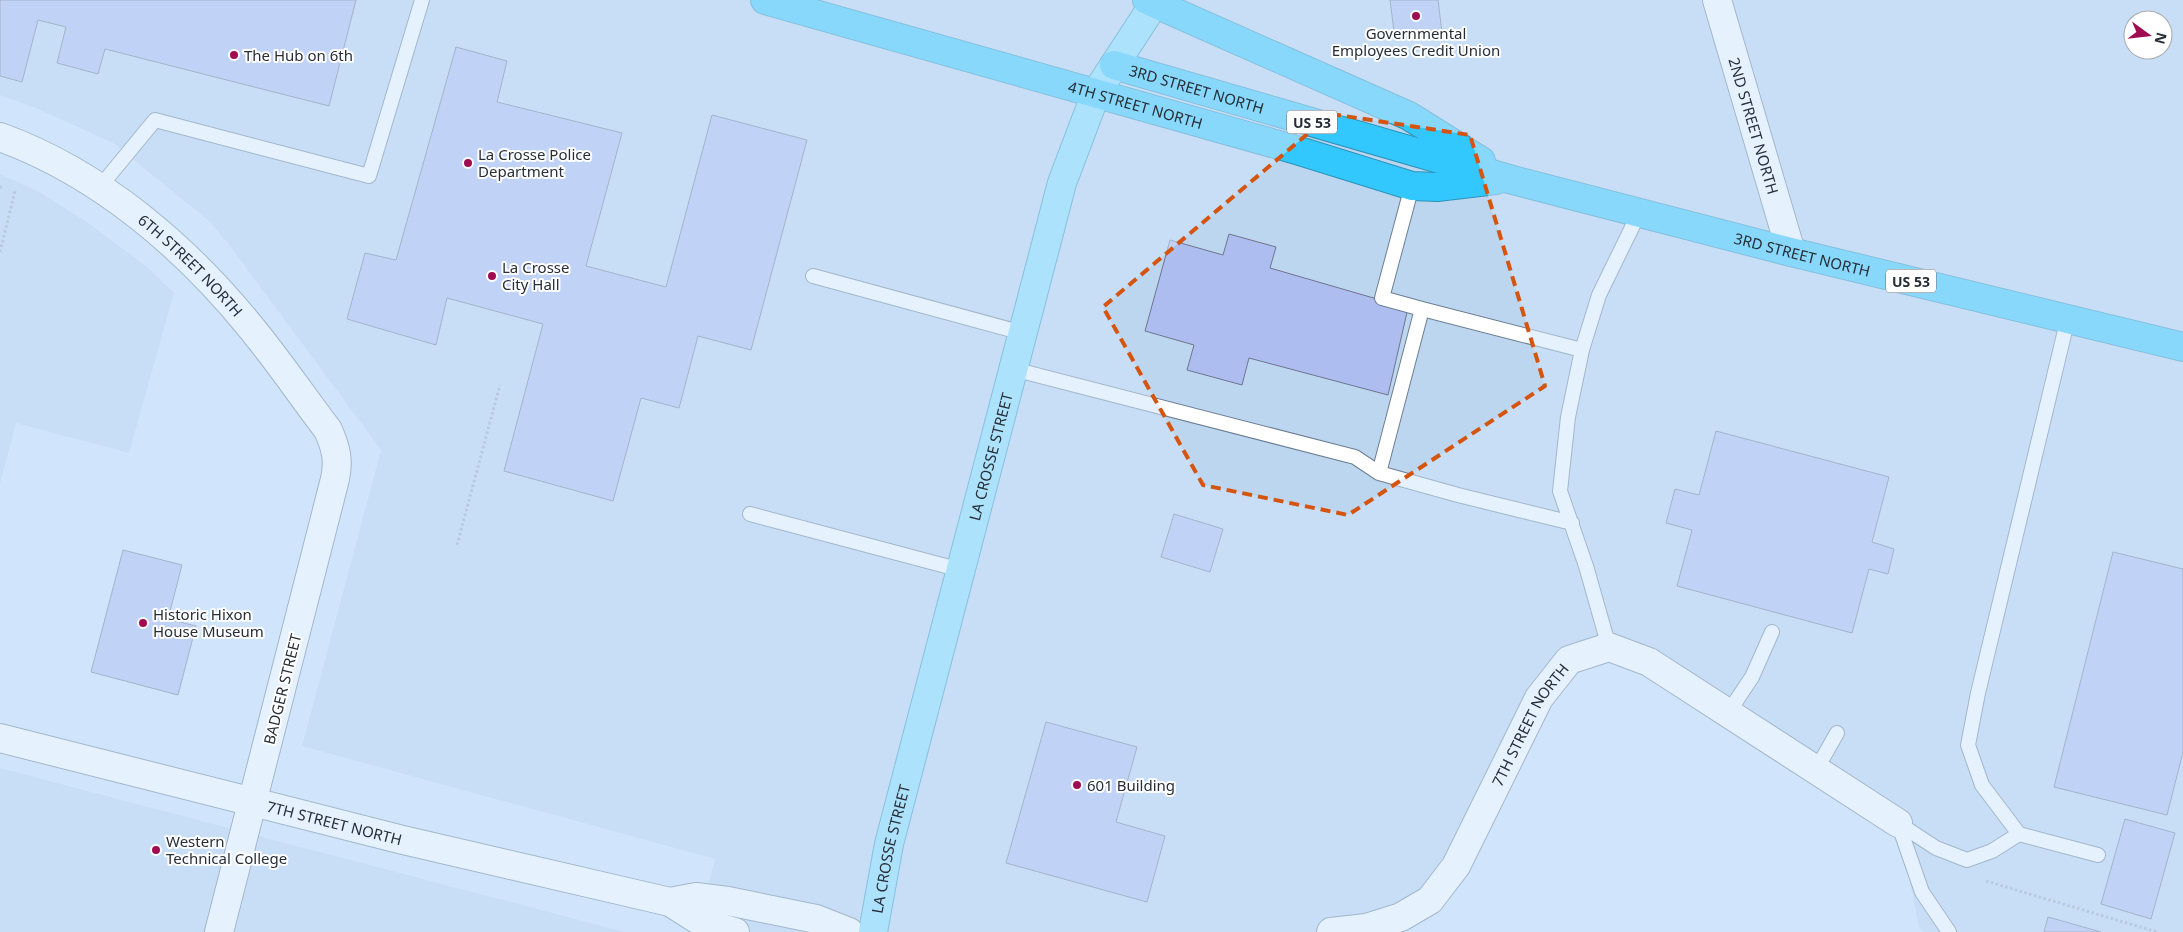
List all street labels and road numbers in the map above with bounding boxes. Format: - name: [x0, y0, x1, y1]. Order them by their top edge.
- street label: 2ND STREET NORTH: [1724, 55, 1783, 196]
- street label: 3RD STREET NORTH: [1127, 60, 1266, 118]
- street label: 4TH STREET NORTH: [1066, 76, 1205, 133]
- road number: US 53: [1287, 110, 1337, 134]
- street label: 6TH STREET NORTH: [134, 210, 247, 321]
- street label: 3RD STREET NORTH: [1732, 228, 1872, 281]
- road number: US 53: [1886, 270, 1936, 292]
- street label: LA CROSSE STREET: [964, 390, 1017, 523]
- street label: BADGER STREET: [259, 631, 306, 747]
- street label: 7TH STREET NORTH: [1487, 659, 1573, 789]
- street label: LA CROSSE STREET: [867, 781, 914, 915]
- street label: 7TH STREET NORTH: [265, 796, 404, 849]

